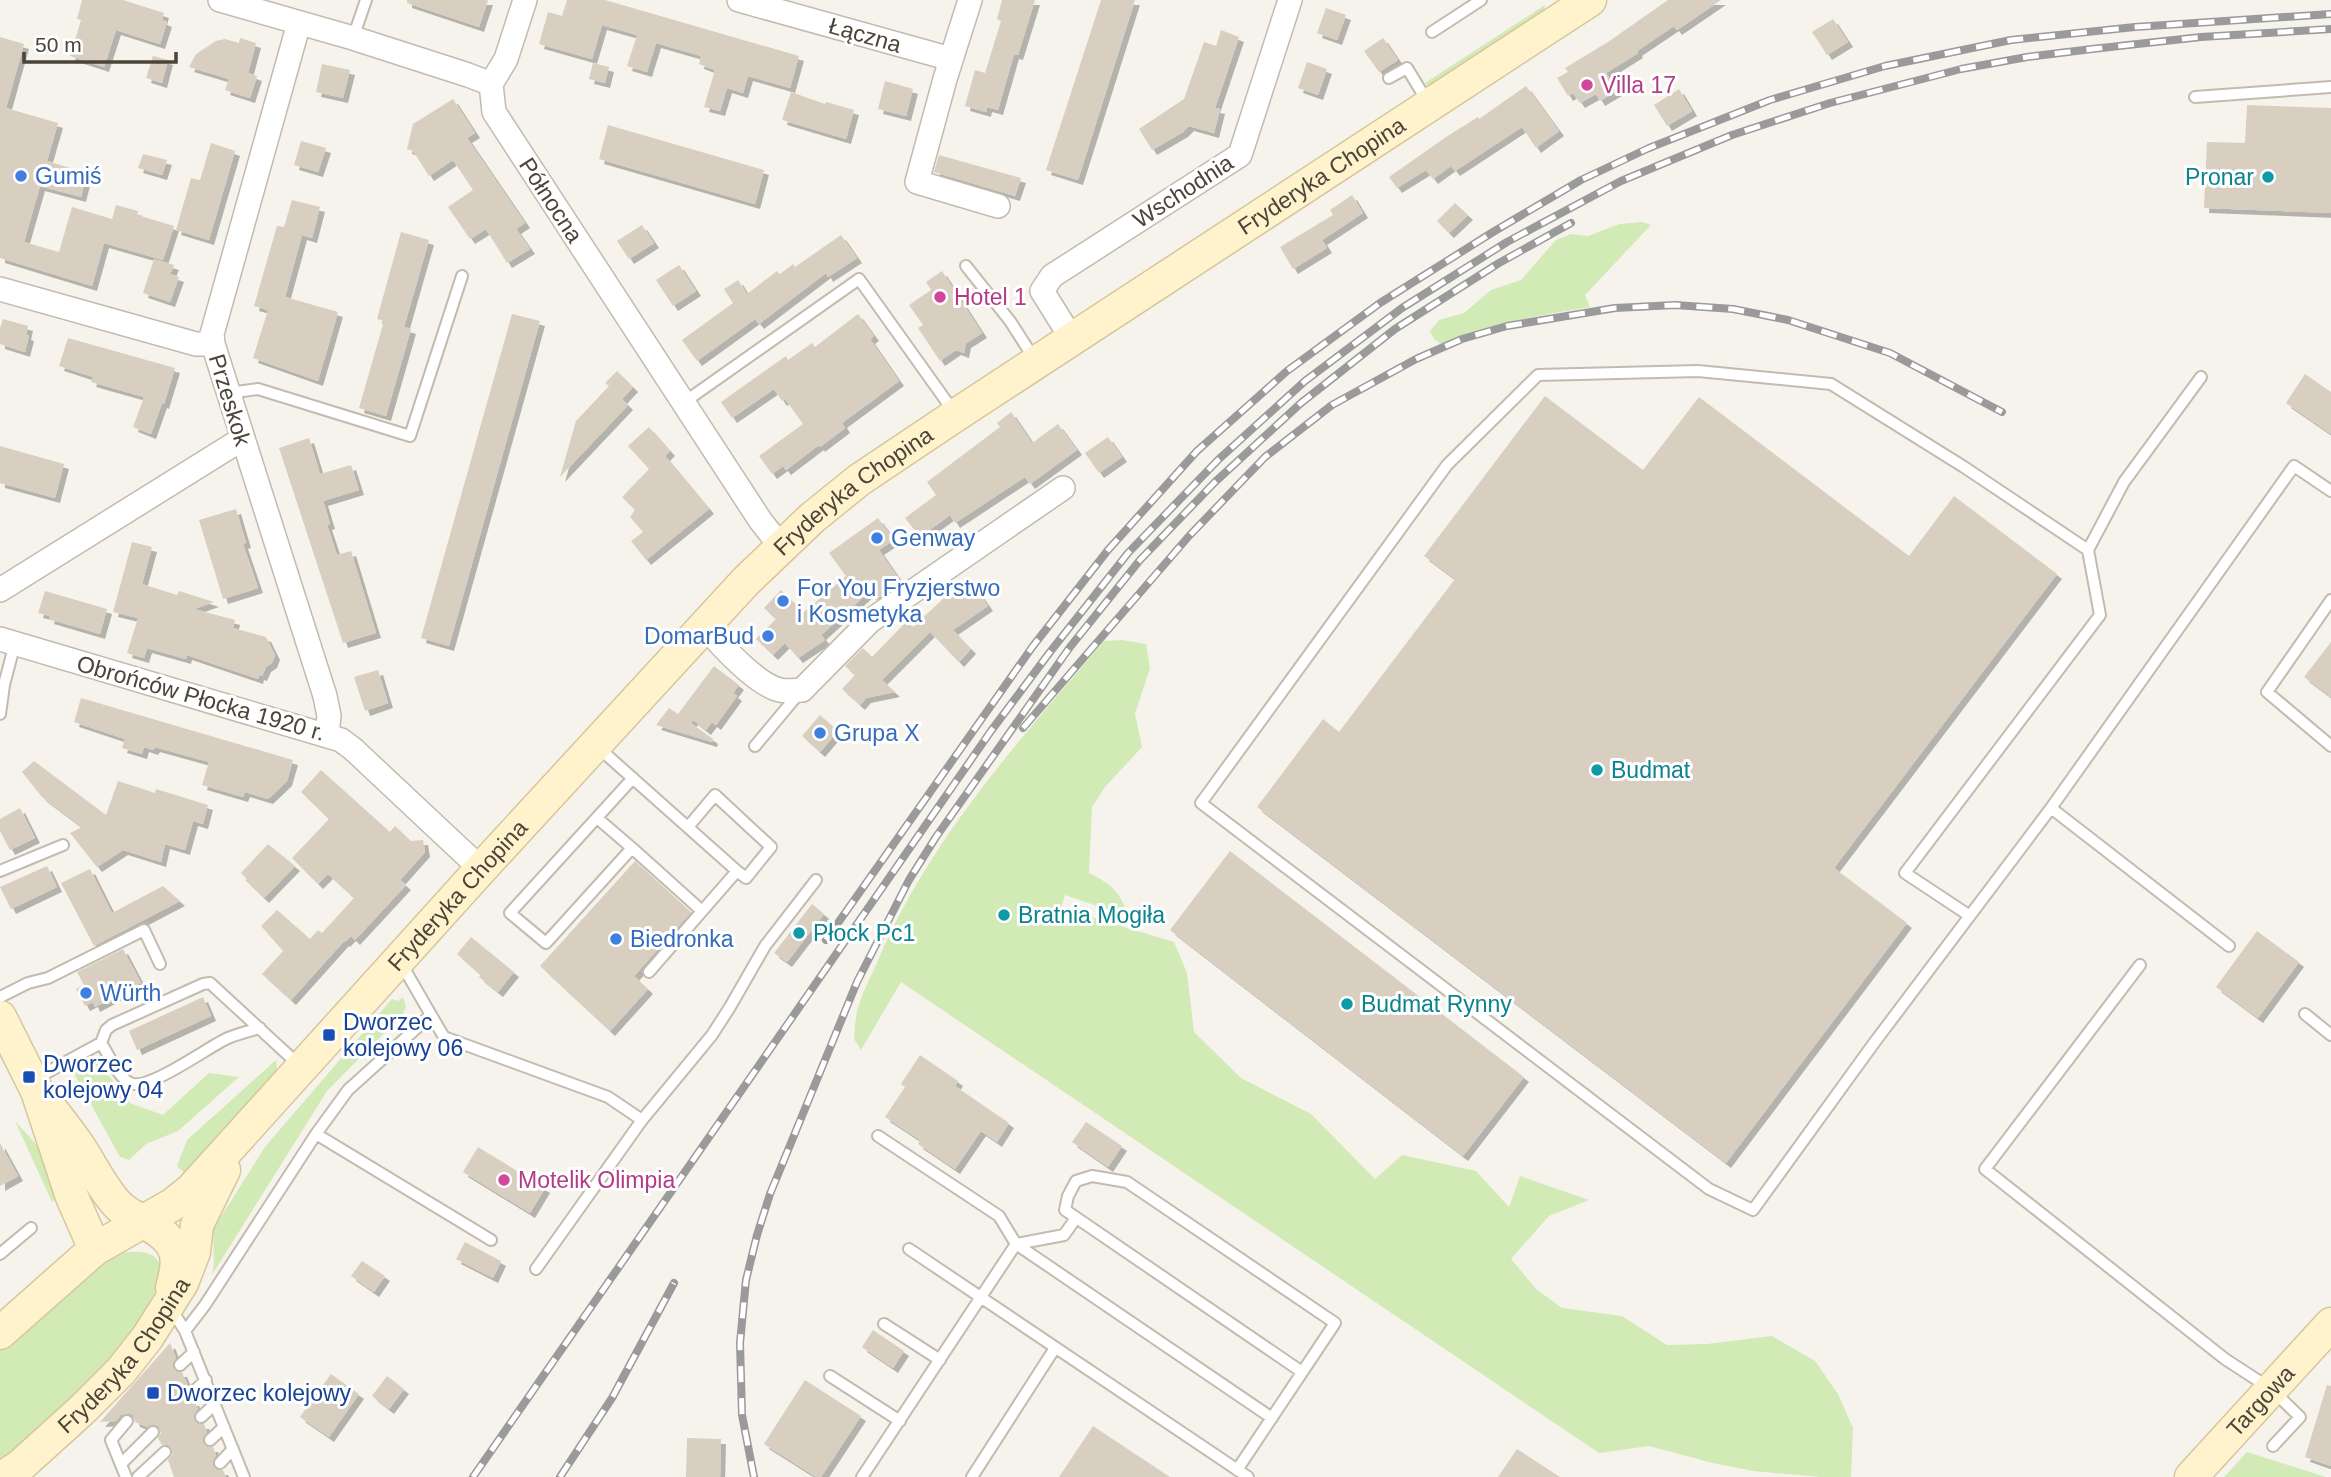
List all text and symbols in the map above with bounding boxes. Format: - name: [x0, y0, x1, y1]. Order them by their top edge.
- street label: Łączna: [826, 12, 904, 58]
- scale bar: [24, 21, 177, 65]
- text: 50 m: [35, 33, 82, 56]
- place label: Villa 17: [1601, 72, 1676, 98]
- marker: Villa 17: [1579, 77, 1595, 93]
- street label: Fryderyka Chopina: [1233, 112, 1410, 240]
- street label: Wschodnia: [1128, 149, 1238, 233]
- street label: Północna: [514, 153, 588, 247]
- place label: Gumiś: [35, 163, 101, 189]
- place label: Pronar: [2185, 164, 2254, 190]
- marker: Gumiś: [13, 168, 29, 184]
- marker: Pronar: [2260, 169, 2276, 185]
- place label: Hotel 1: [954, 284, 1027, 310]
- marker: Hotel 1: [932, 289, 948, 305]
- street label: Przeskok: [204, 351, 256, 449]
- street label: Fryderyka Chopina: [768, 421, 938, 561]
- place label: Genway: [891, 525, 976, 551]
- marker: Genway: [869, 530, 885, 546]
- place label: For You Fryzjerstwo i Kosmetyka: [797, 575, 1000, 627]
- marker: For You Fryzjerstwo i Kosmetyka: [775, 593, 791, 609]
- place label: DomarBud: [644, 623, 754, 649]
- marker: DomarBud: [760, 628, 776, 644]
- street label: Obrońców Płocka 1920 r.: [74, 650, 328, 746]
- place label: Grupa X: [834, 720, 920, 746]
- marker: Grupa X: [812, 725, 828, 741]
- place label: Budmat: [1611, 757, 1691, 783]
- marker: Budmat: [1589, 762, 1605, 778]
- street label: Fryderyka Chopina: [383, 814, 533, 976]
- place label: Bratnia Mogiła: [1018, 902, 1165, 928]
- marker: Bratnia Mogiła: [996, 907, 1012, 923]
- place label: Płock Pc1: [813, 920, 915, 946]
- marker: Płock Pc1: [791, 925, 807, 941]
- place label: Biedronka: [630, 926, 734, 952]
- marker: Biedronka: [608, 931, 624, 947]
- place label: Würth: [100, 980, 161, 1006]
- marker: Würth: [78, 985, 94, 1001]
- place label: Budmat Rynny: [1361, 991, 1512, 1017]
- marker: Budmat Rynny: [1339, 996, 1355, 1012]
- place label: Dworzec kolejowy 06: [343, 1009, 463, 1061]
- marker: Dworzec kolejowy 06: [321, 1027, 337, 1043]
- place label: Dworzec kolejowy 04: [43, 1051, 163, 1103]
- marker: Dworzec kolejowy 04: [21, 1069, 37, 1085]
- place label: Motelik Olimpia: [518, 1167, 675, 1193]
- marker: Motelik Olimpia: [496, 1172, 512, 1188]
- street label: Fryderyka Chopina: [52, 1273, 195, 1438]
- street label: Targowa: [2222, 1360, 2300, 1442]
- place label: Dworzec kolejowy: [167, 1380, 352, 1406]
- marker: Dworzec kolejowy: [145, 1385, 161, 1401]

